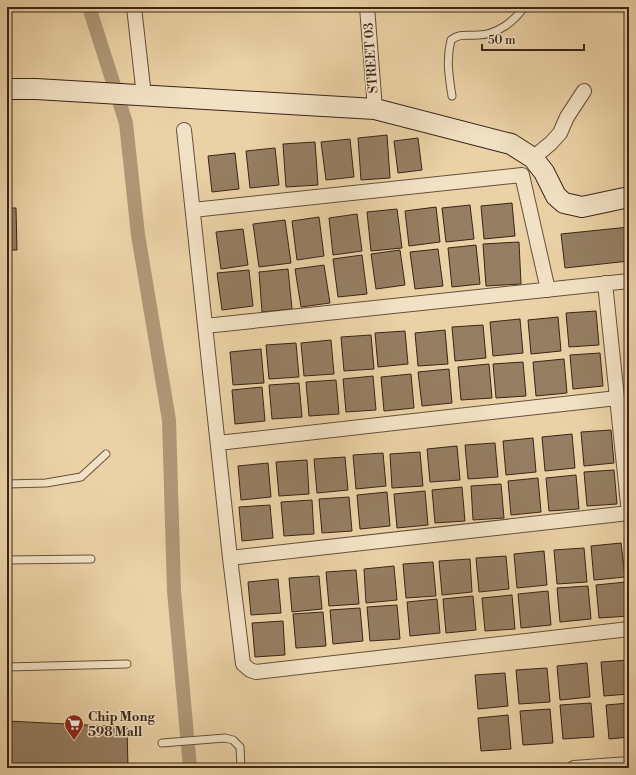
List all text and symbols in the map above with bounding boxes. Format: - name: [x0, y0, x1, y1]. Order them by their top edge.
- street label: STREET 03: [361, 22, 381, 94]
- scale bar: [482, 26, 584, 52]
- text: 50 m: [488, 33, 516, 48]
- place label: Chip Mong 598 Mall: [88, 709, 155, 740]
- supermarket icon: Chip Mong 598 Mall: [63, 713, 85, 741]

